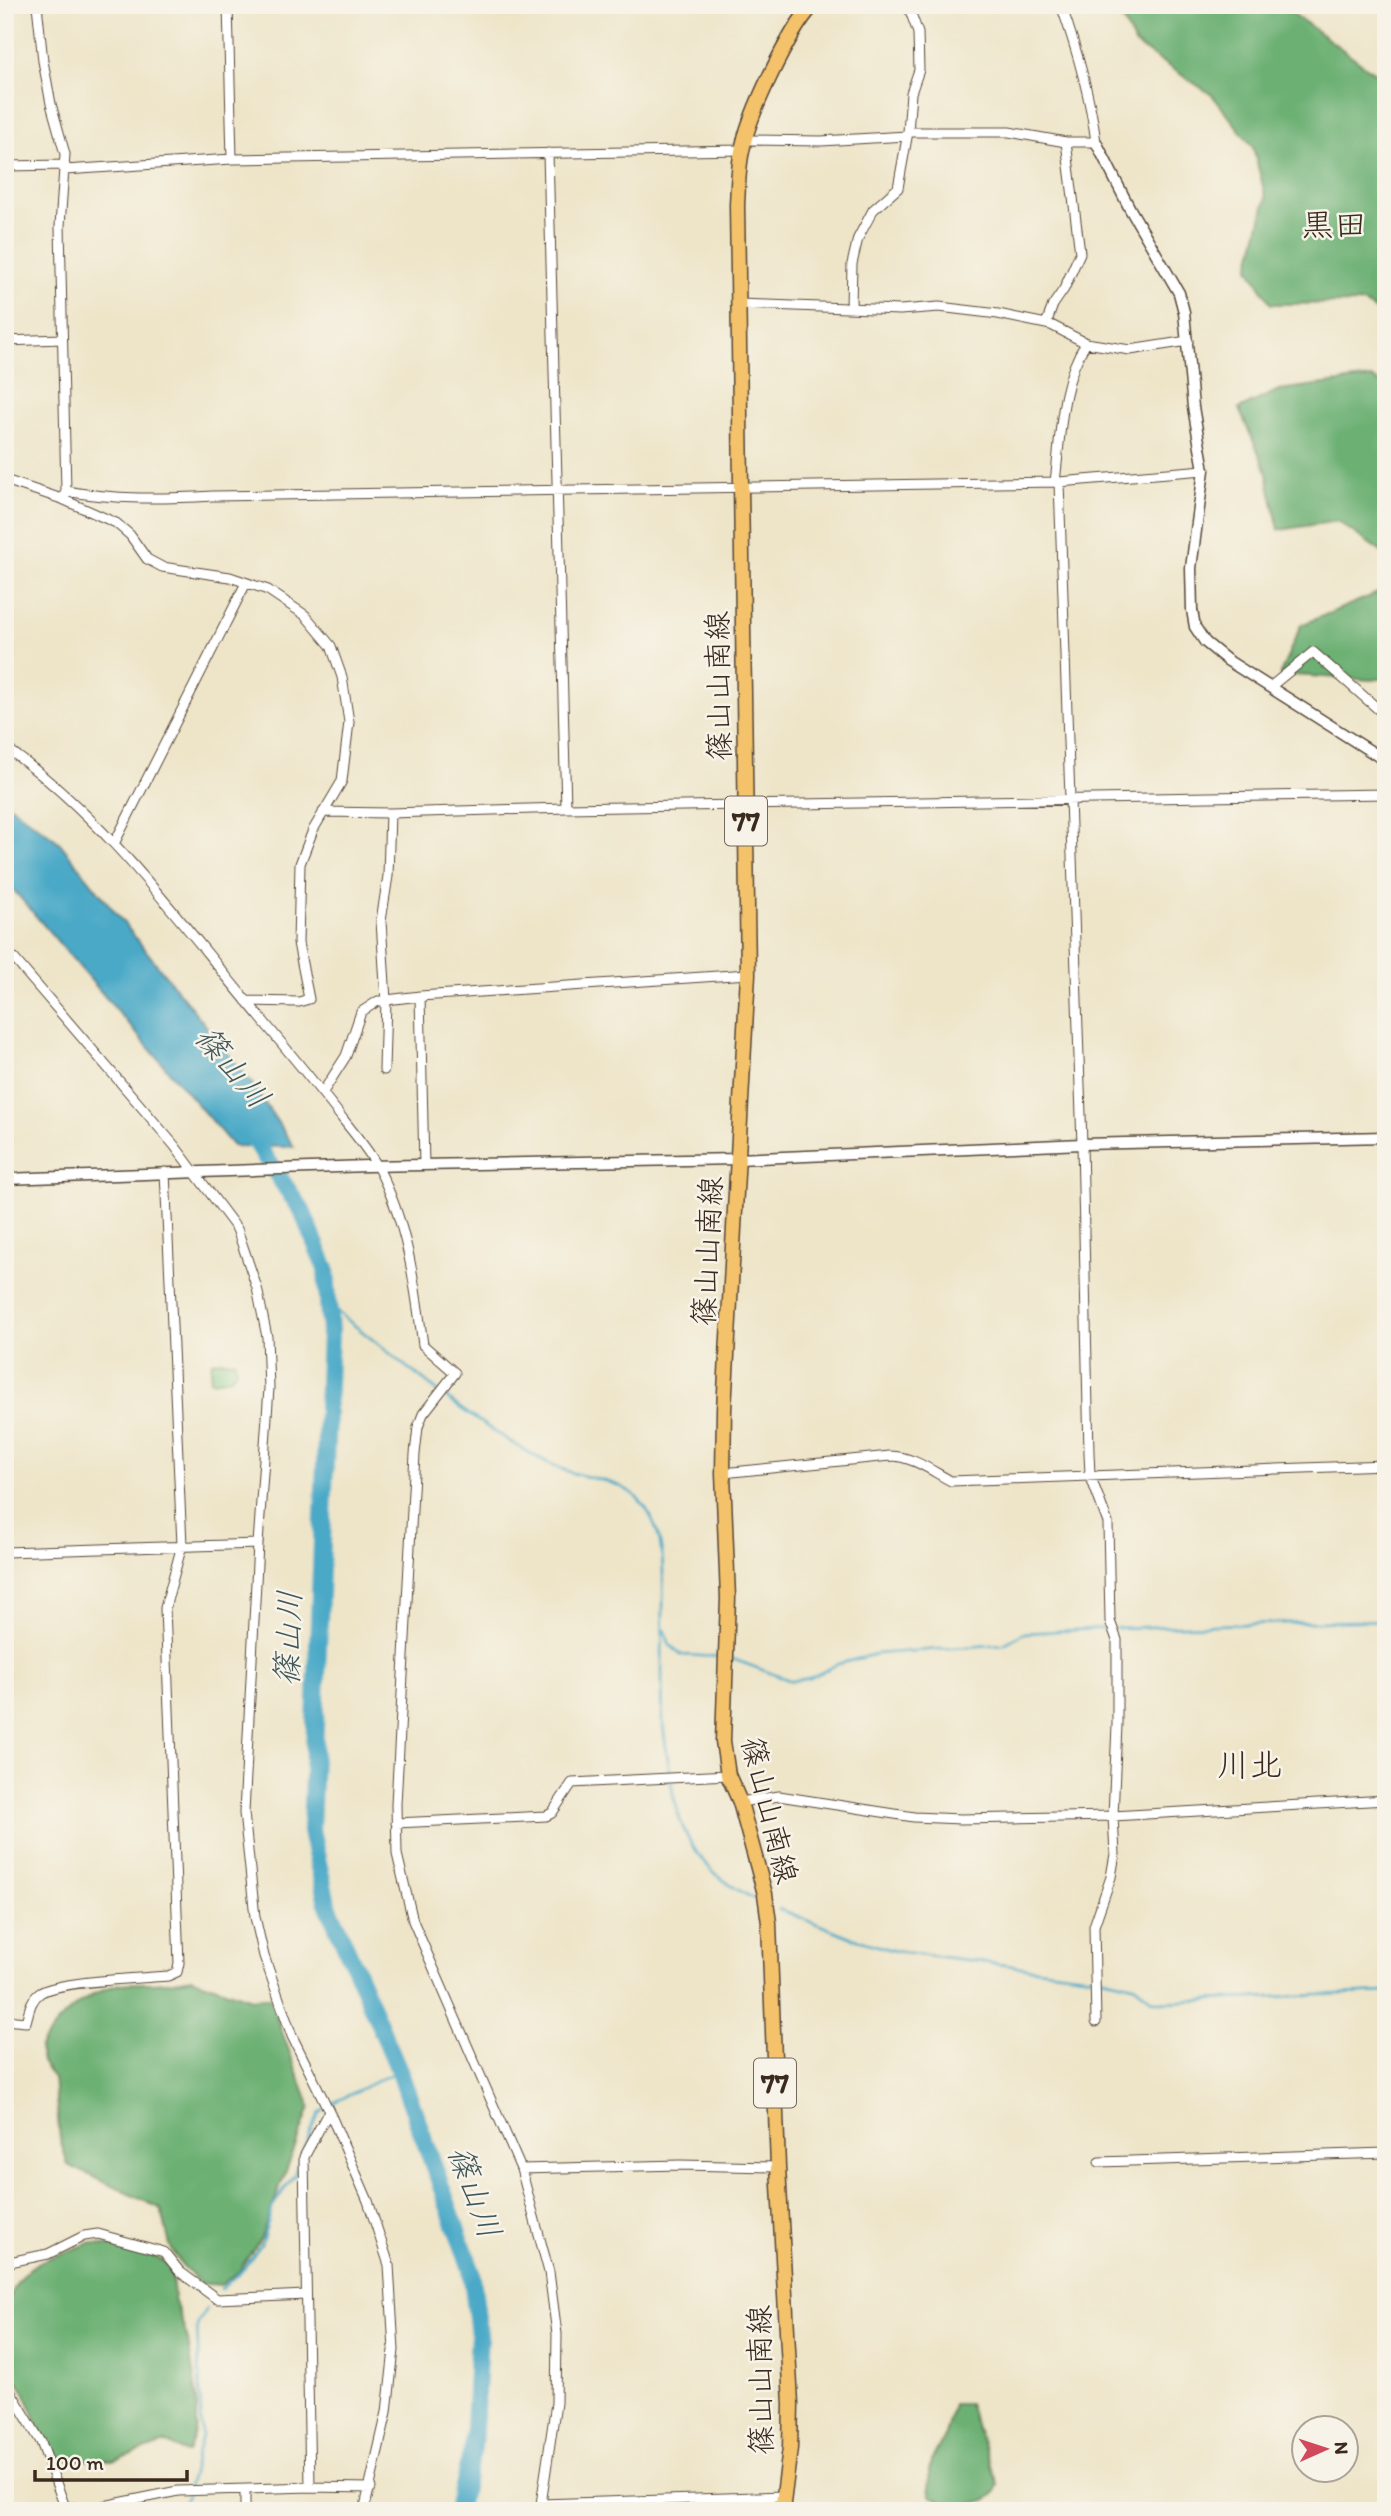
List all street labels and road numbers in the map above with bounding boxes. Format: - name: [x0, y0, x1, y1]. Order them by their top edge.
- street label: 篠山山南線: [698, 611, 738, 761]
- road number: 77: [725, 796, 767, 846]
- street label: 篠山山南線: [685, 1175, 729, 1327]
- street label: 篠山山南線: [734, 1733, 806, 1887]
- road number: 77: [754, 2058, 796, 2108]
- street label: 篠山山南線: [740, 2305, 780, 2455]

